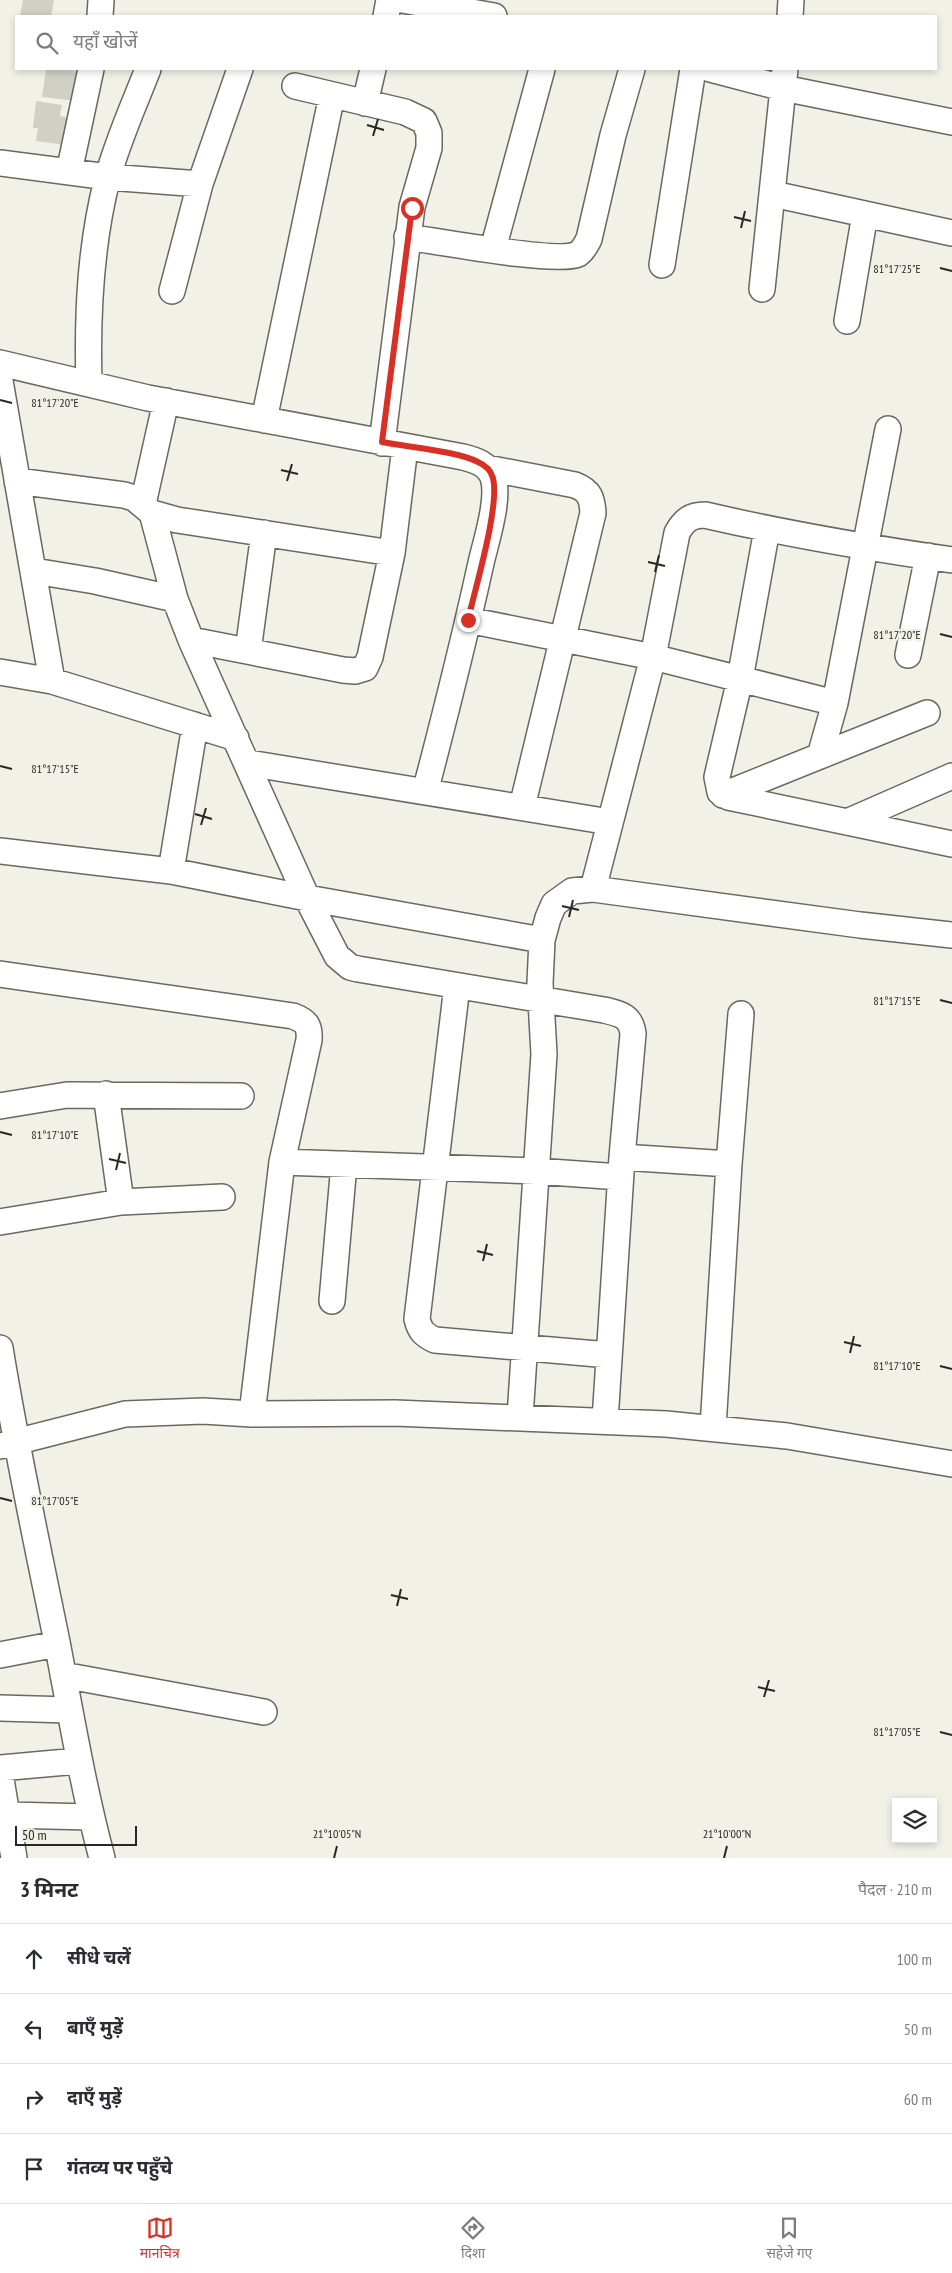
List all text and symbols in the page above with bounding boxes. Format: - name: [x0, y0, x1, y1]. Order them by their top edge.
- search box: [15, 15, 937, 70]
- icon: search: [33, 29, 61, 57]
- text: यहाँ खोजें: [73, 29, 138, 53]
- route start: [401, 197, 424, 220]
- text: 81°17'25"E: [873, 261, 921, 276]
- text: 81°17'20"E: [31, 395, 79, 410]
- route end: [457, 609, 480, 632]
- text: 81°17'20"E: [873, 627, 921, 642]
- text: 81°17'15"E: [31, 761, 79, 776]
- text: 81°17'15"E: [873, 993, 921, 1008]
- text: 81°17'10"E: [31, 1127, 79, 1142]
- text: 81°17'10"E: [873, 1358, 921, 1373]
- text: 81°17'05"E: [31, 1493, 79, 1508]
- text: 81°17'05"E: [873, 1724, 921, 1739]
- map controls: [892, 1798, 937, 1843]
- button: layers: [892, 1798, 937, 1843]
- scale bar: [15, 1823, 138, 1846]
- text: 50 m: [22, 1826, 47, 1844]
- text: 21°10'05"N: [313, 1826, 361, 1841]
- text: 21°10'00"N: [703, 1826, 751, 1841]
- text: 3 मिनट: [20, 1876, 78, 1903]
- text: पैदल · 210 m: [858, 1879, 932, 1899]
- icon: ahead: [20, 1945, 48, 1973]
- text: सीधे चलें: [67, 1945, 131, 1969]
- text: 100 m: [897, 1949, 932, 1969]
- icon: left: [20, 2015, 48, 2043]
- text: बाएँ मुड़ें: [67, 2015, 123, 2039]
- text: 50 m: [904, 2019, 932, 2039]
- icon: right: [20, 2085, 48, 2113]
- text: दाएँ मुड़ें: [67, 2085, 122, 2109]
- text: 60 m: [904, 2089, 932, 2109]
- icon: arrive: [20, 2155, 48, 2183]
- text: गंतव्य पर पहुँचे: [67, 2155, 172, 2179]
- tab: मानचित्र: [140, 2214, 180, 2264]
- tab: दिशा: [459, 2214, 487, 2264]
- tab: सहेजे गए: [766, 2214, 812, 2264]

